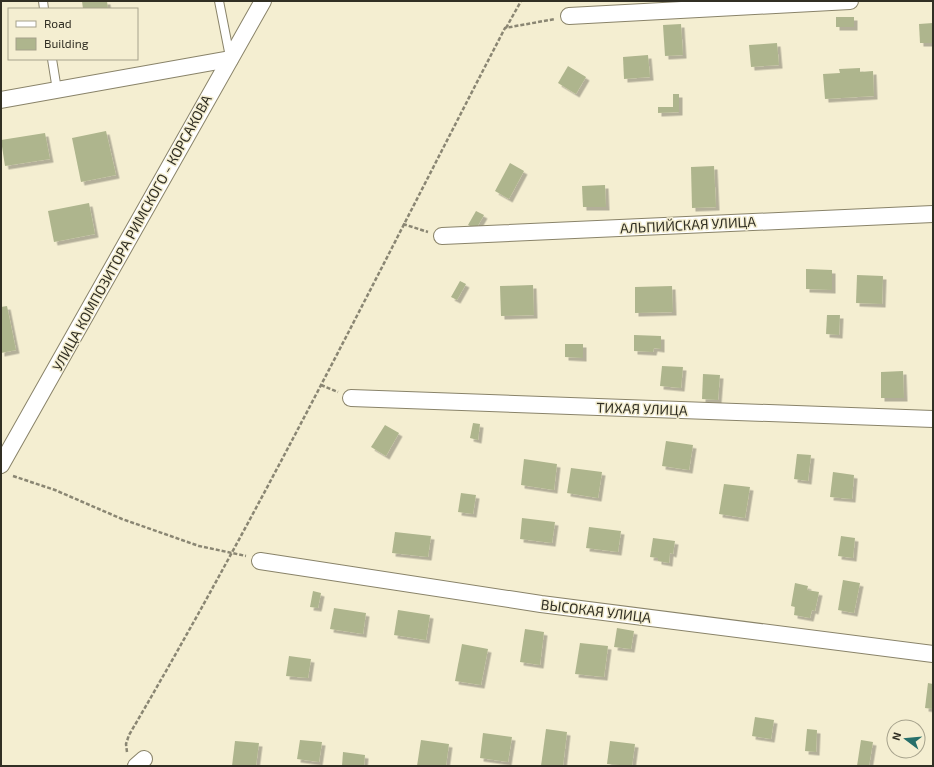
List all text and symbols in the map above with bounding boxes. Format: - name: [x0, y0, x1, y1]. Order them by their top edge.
- legend: [8, 8, 138, 60]
- text: Road: [44, 16, 72, 30]
- text: Building: [44, 36, 89, 50]
- street label: УЛИЦА КОМПОЗИТОРА РИМСКОГО - КОРСАКОВА: [48, 91, 215, 374]
- street label: АЛЬПИЙСКАЯ УЛИЦА: [620, 212, 757, 237]
- street label: ТИХАЯ УЛИЦА: [596, 398, 688, 419]
- street label: ВЫСОКАЯ УЛИЦА: [540, 595, 652, 626]
- north arrow: [886, 719, 926, 759]
- text: N: [889, 730, 903, 742]

